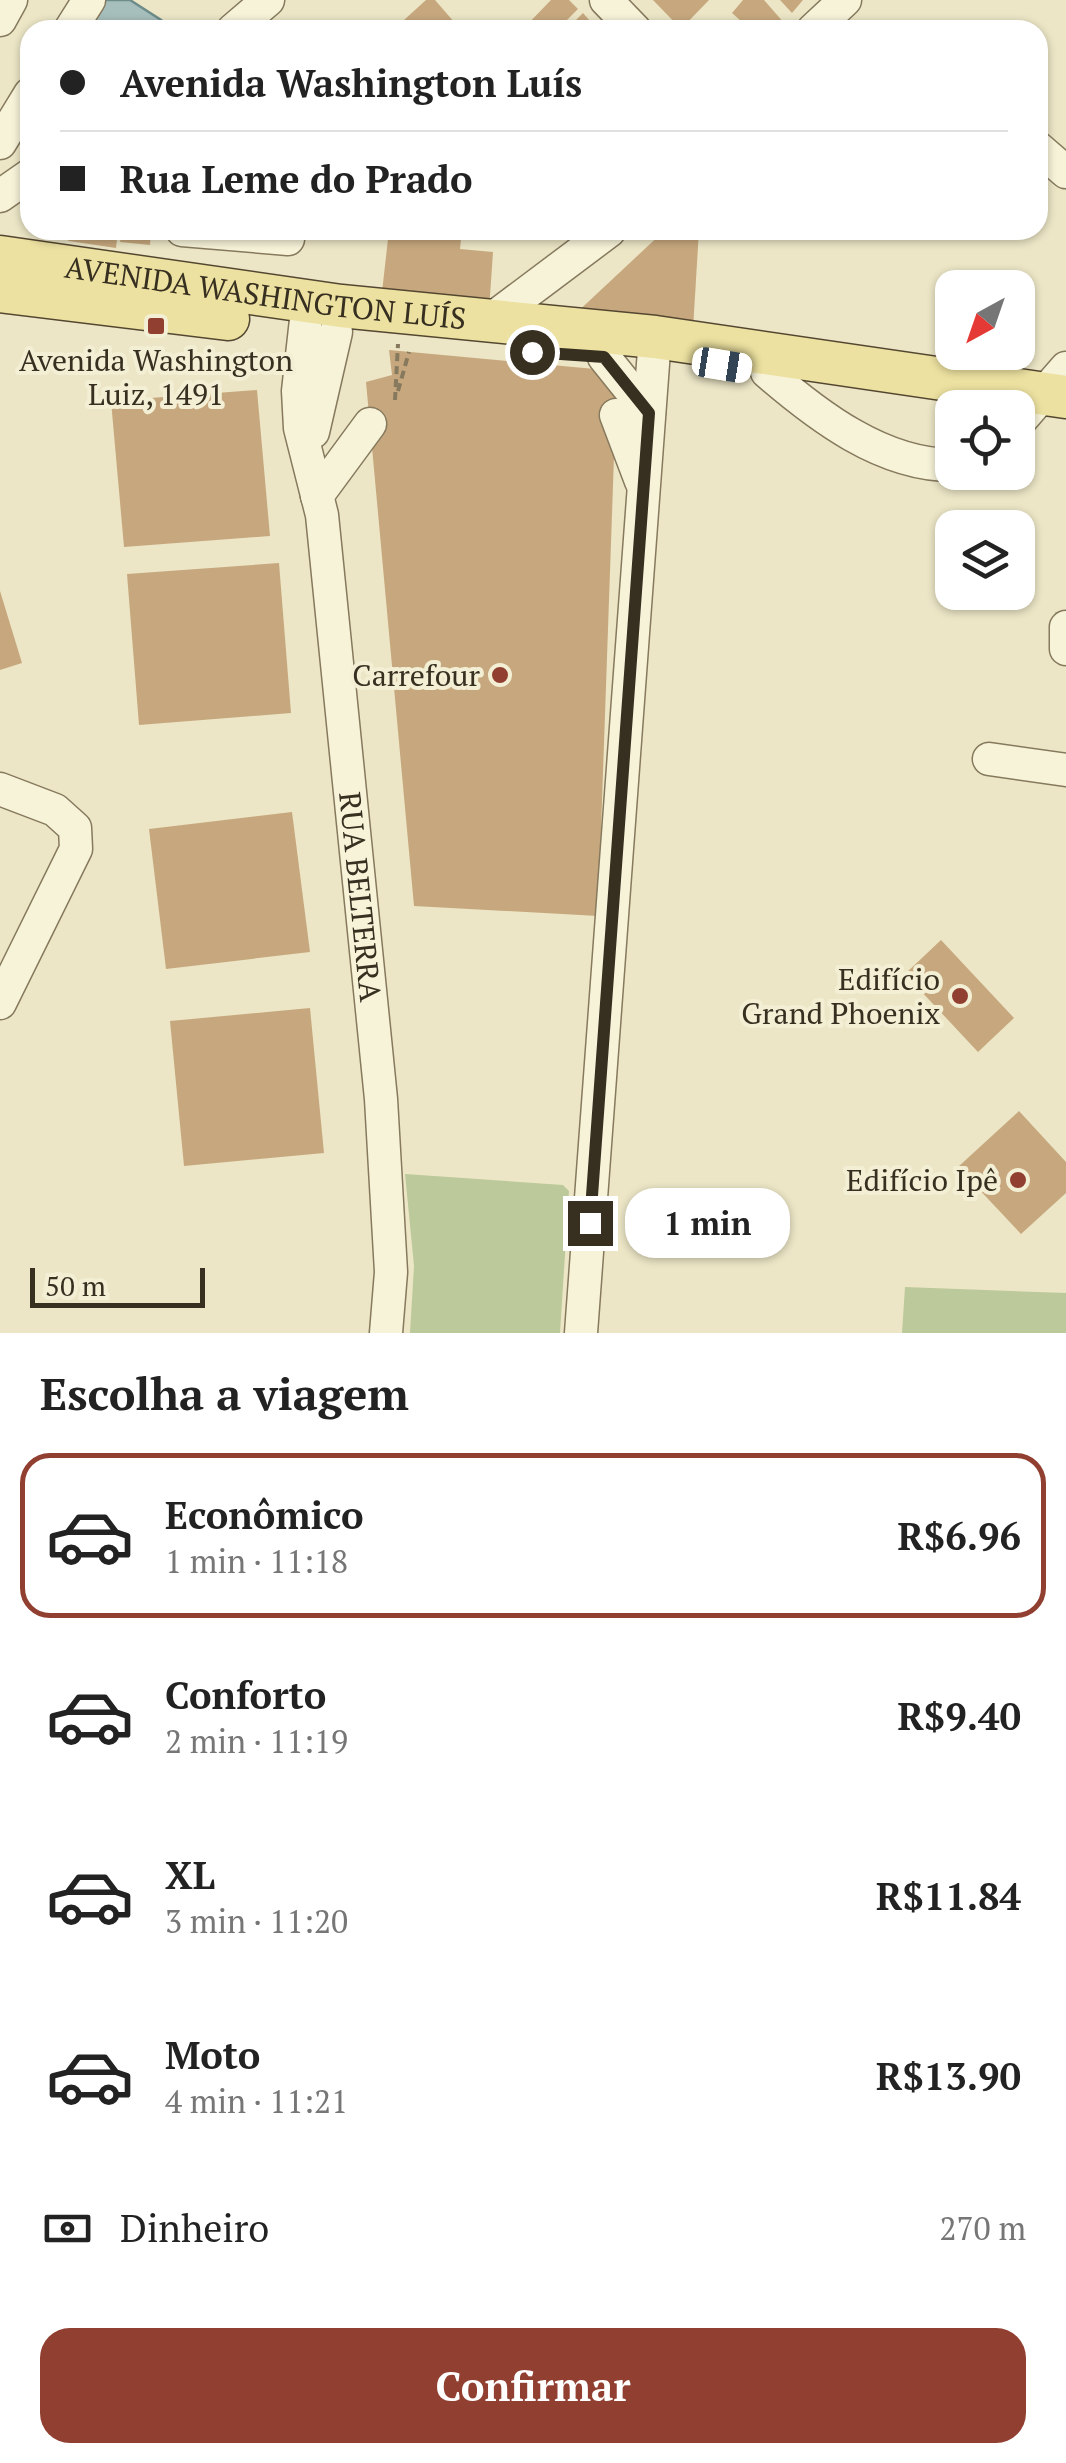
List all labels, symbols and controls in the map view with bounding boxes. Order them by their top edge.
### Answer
text: Avenida Washington Luís [120,58,582,108]
text: Rua Leme do Prado [120,154,472,204]
street label: AVENIDA WASHINGTON LUÍS [62,247,468,338]
north arrow [935,270,1035,370]
map controls [935,270,1035,610]
marker: Avenida Washington Luiz, 1491 [145,315,167,337]
route start [510,330,555,375]
place label: Avenida Washington Luiz, 1491 [19,340,293,414]
car [690,345,754,385]
button: locate [935,390,1035,490]
button: layers [935,510,1035,610]
place label: Carrefour [352,655,480,695]
marker: Carrefour [489,664,511,686]
street label: RUA BELTERRA [330,790,391,1004]
place label: Edifício Grand Phoenix [741,959,940,1033]
marker: Edifício Grand Phoenix [949,985,971,1007]
place label: Edifício Ipê [846,1160,998,1200]
marker: Edifício Ipê [1007,1169,1029,1191]
callout: 1 min [625,1188,790,1258]
route end [568,1201,613,1246]
text: 1 min [664,1202,751,1244]
scale bar [30,1263,205,1308]
text: 50 m [45,1267,106,1304]
text: Escolha a viagem [40,1363,409,1423]
text: Econômico [165,1490,364,1540]
icon: car [45,1491,135,1581]
text: R$6.96 [897,1511,1021,1561]
text: 1 min · 11:18 [165,1540,348,1582]
text: Conforto [165,1670,326,1720]
icon: car [45,1671,135,1761]
text: R$9.40 [897,1691,1021,1741]
text: 2 min · 11:19 [165,1720,348,1762]
text: XL [165,1850,215,1900]
icon: car [45,1851,135,1941]
text: R$11.84 [876,1871,1021,1921]
text: 3 min · 11:20 [165,1900,348,1942]
text: Moto [165,2030,260,2080]
icon: car [45,2031,135,2121]
text: R$13.90 [876,2051,1021,2101]
text: 4 min · 11:21 [165,2080,348,2122]
icon: cash [40,2201,95,2256]
text: Dinheiro [120,2203,269,2253]
text: 270 m [939,2207,1026,2249]
button: Confirmar [40,2328,1026,2443]

